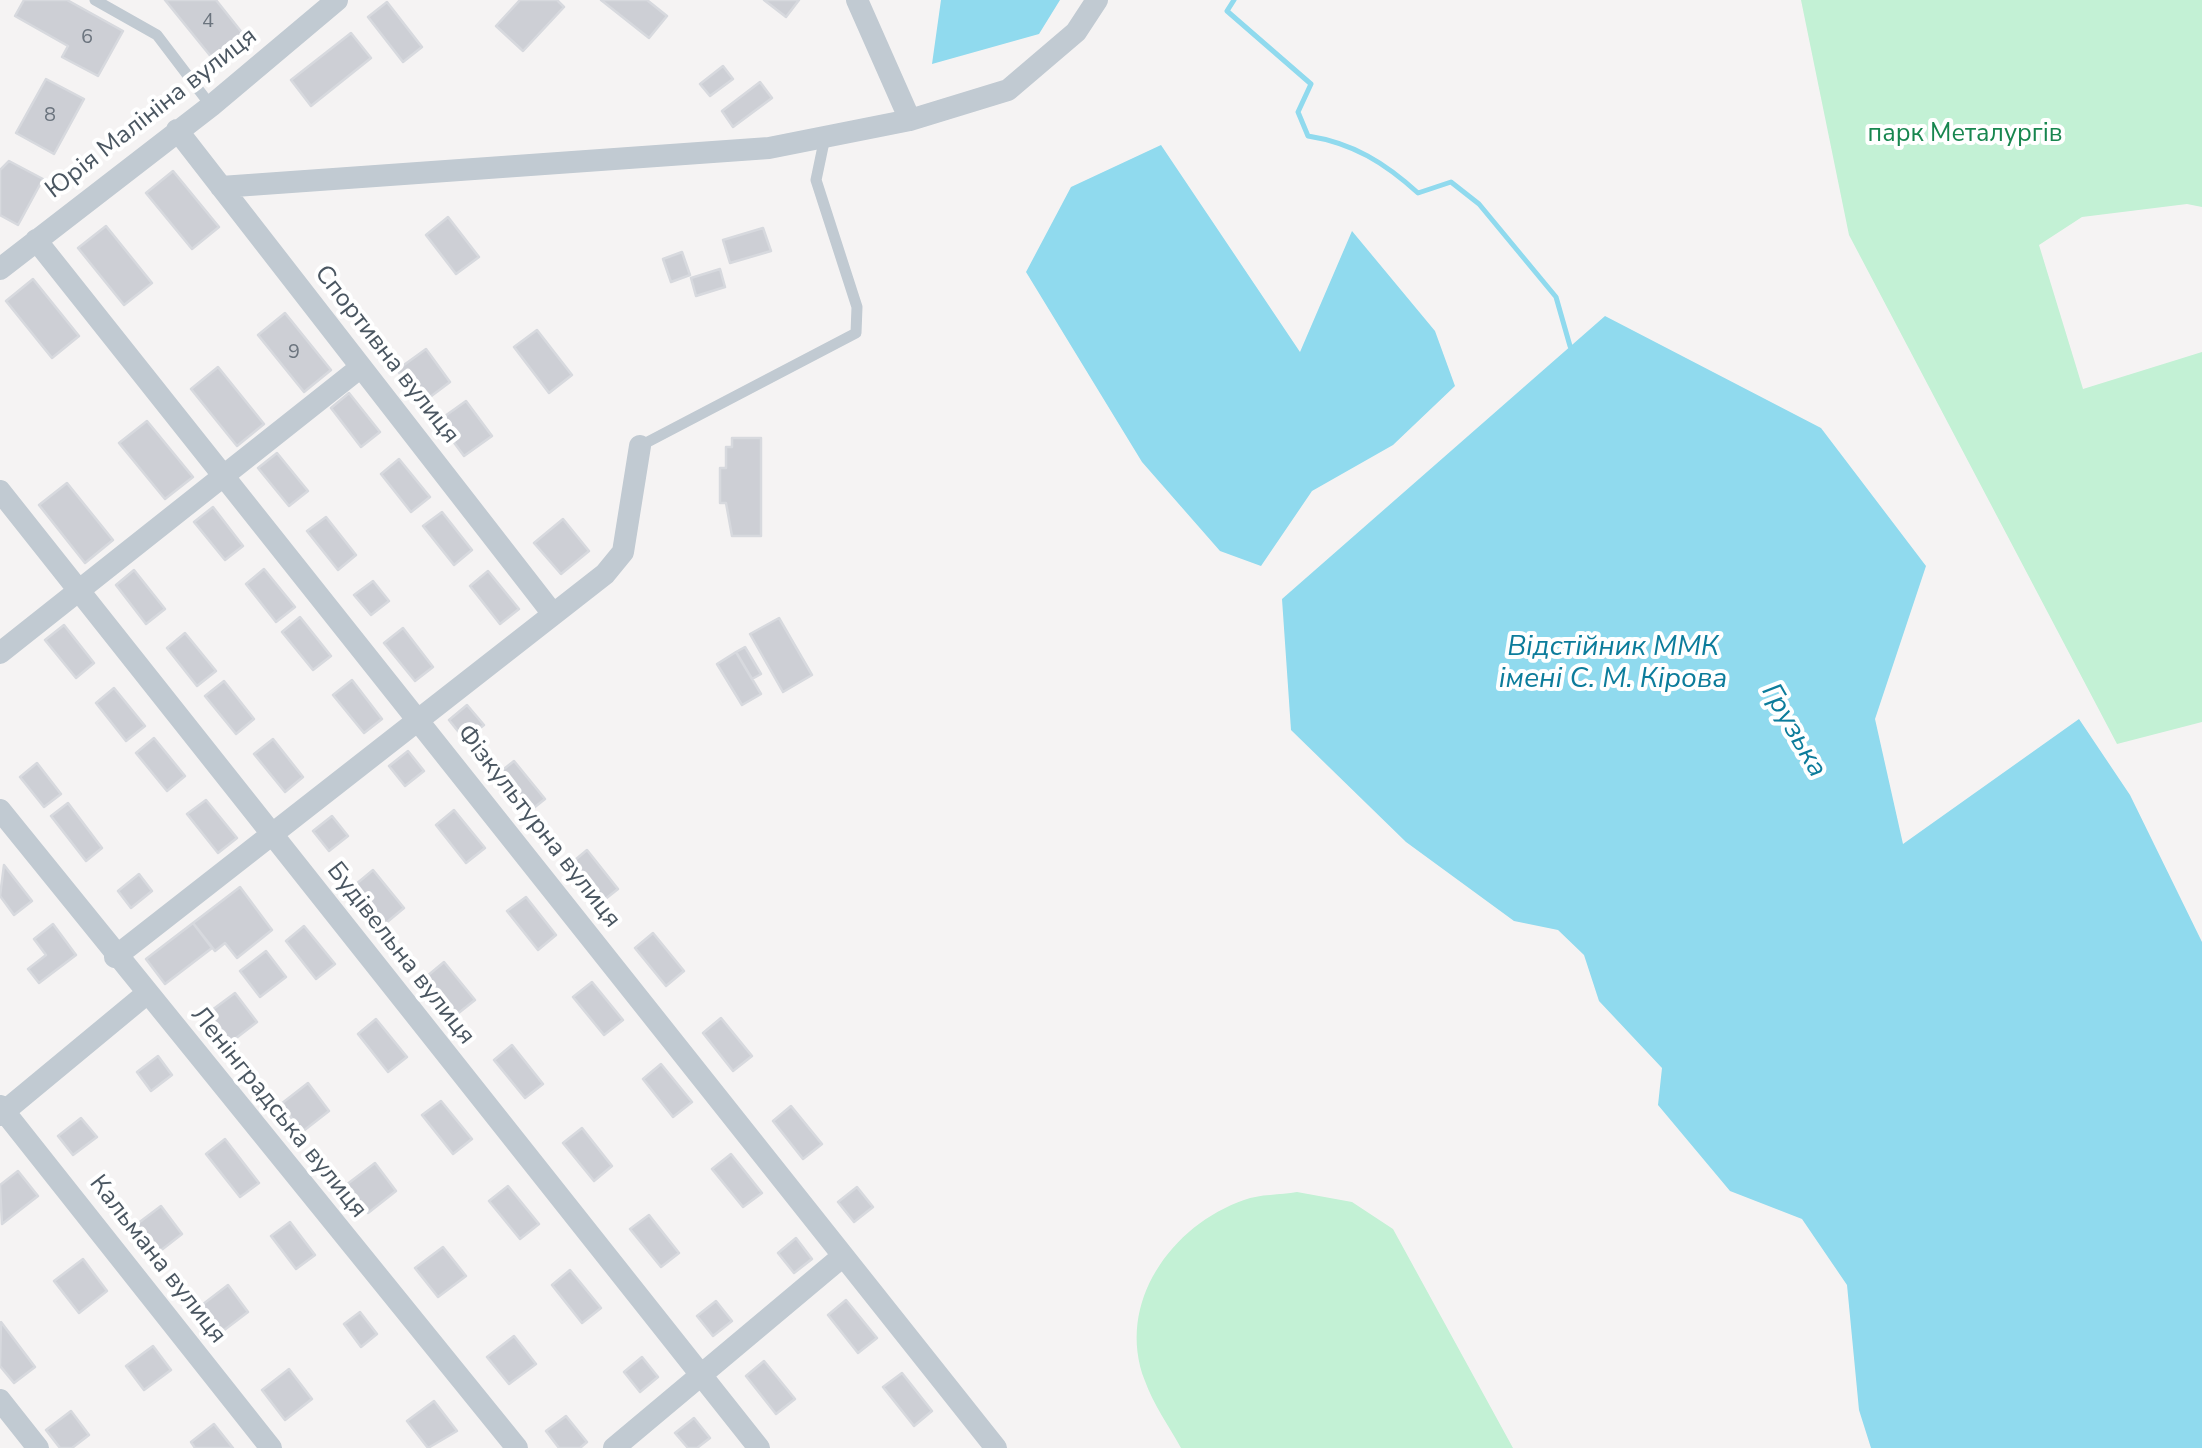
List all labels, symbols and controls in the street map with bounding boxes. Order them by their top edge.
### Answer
house number: 4 [202,10,214,34]
street label: Юрія Малініна вулиця [40,22,264,206]
house number: 6 [81,26,93,50]
house number: 8 [44,104,56,128]
park label: парк Металургів [1868,120,2062,150]
street label: Спортивна вулиця [307,260,465,450]
house number: 9 [288,341,300,365]
water label: Відстійник ММК імені С. М. Кірова [1499,631,1727,697]
water label: Грузька [1753,678,1833,784]
street label: Фiзкультурна вулиця [450,720,626,934]
street label: Будівельна вулиця [319,857,481,1051]
street label: Ленінградська вулиця [184,1001,372,1225]
street label: Кальмана вулиця [82,1170,232,1350]

